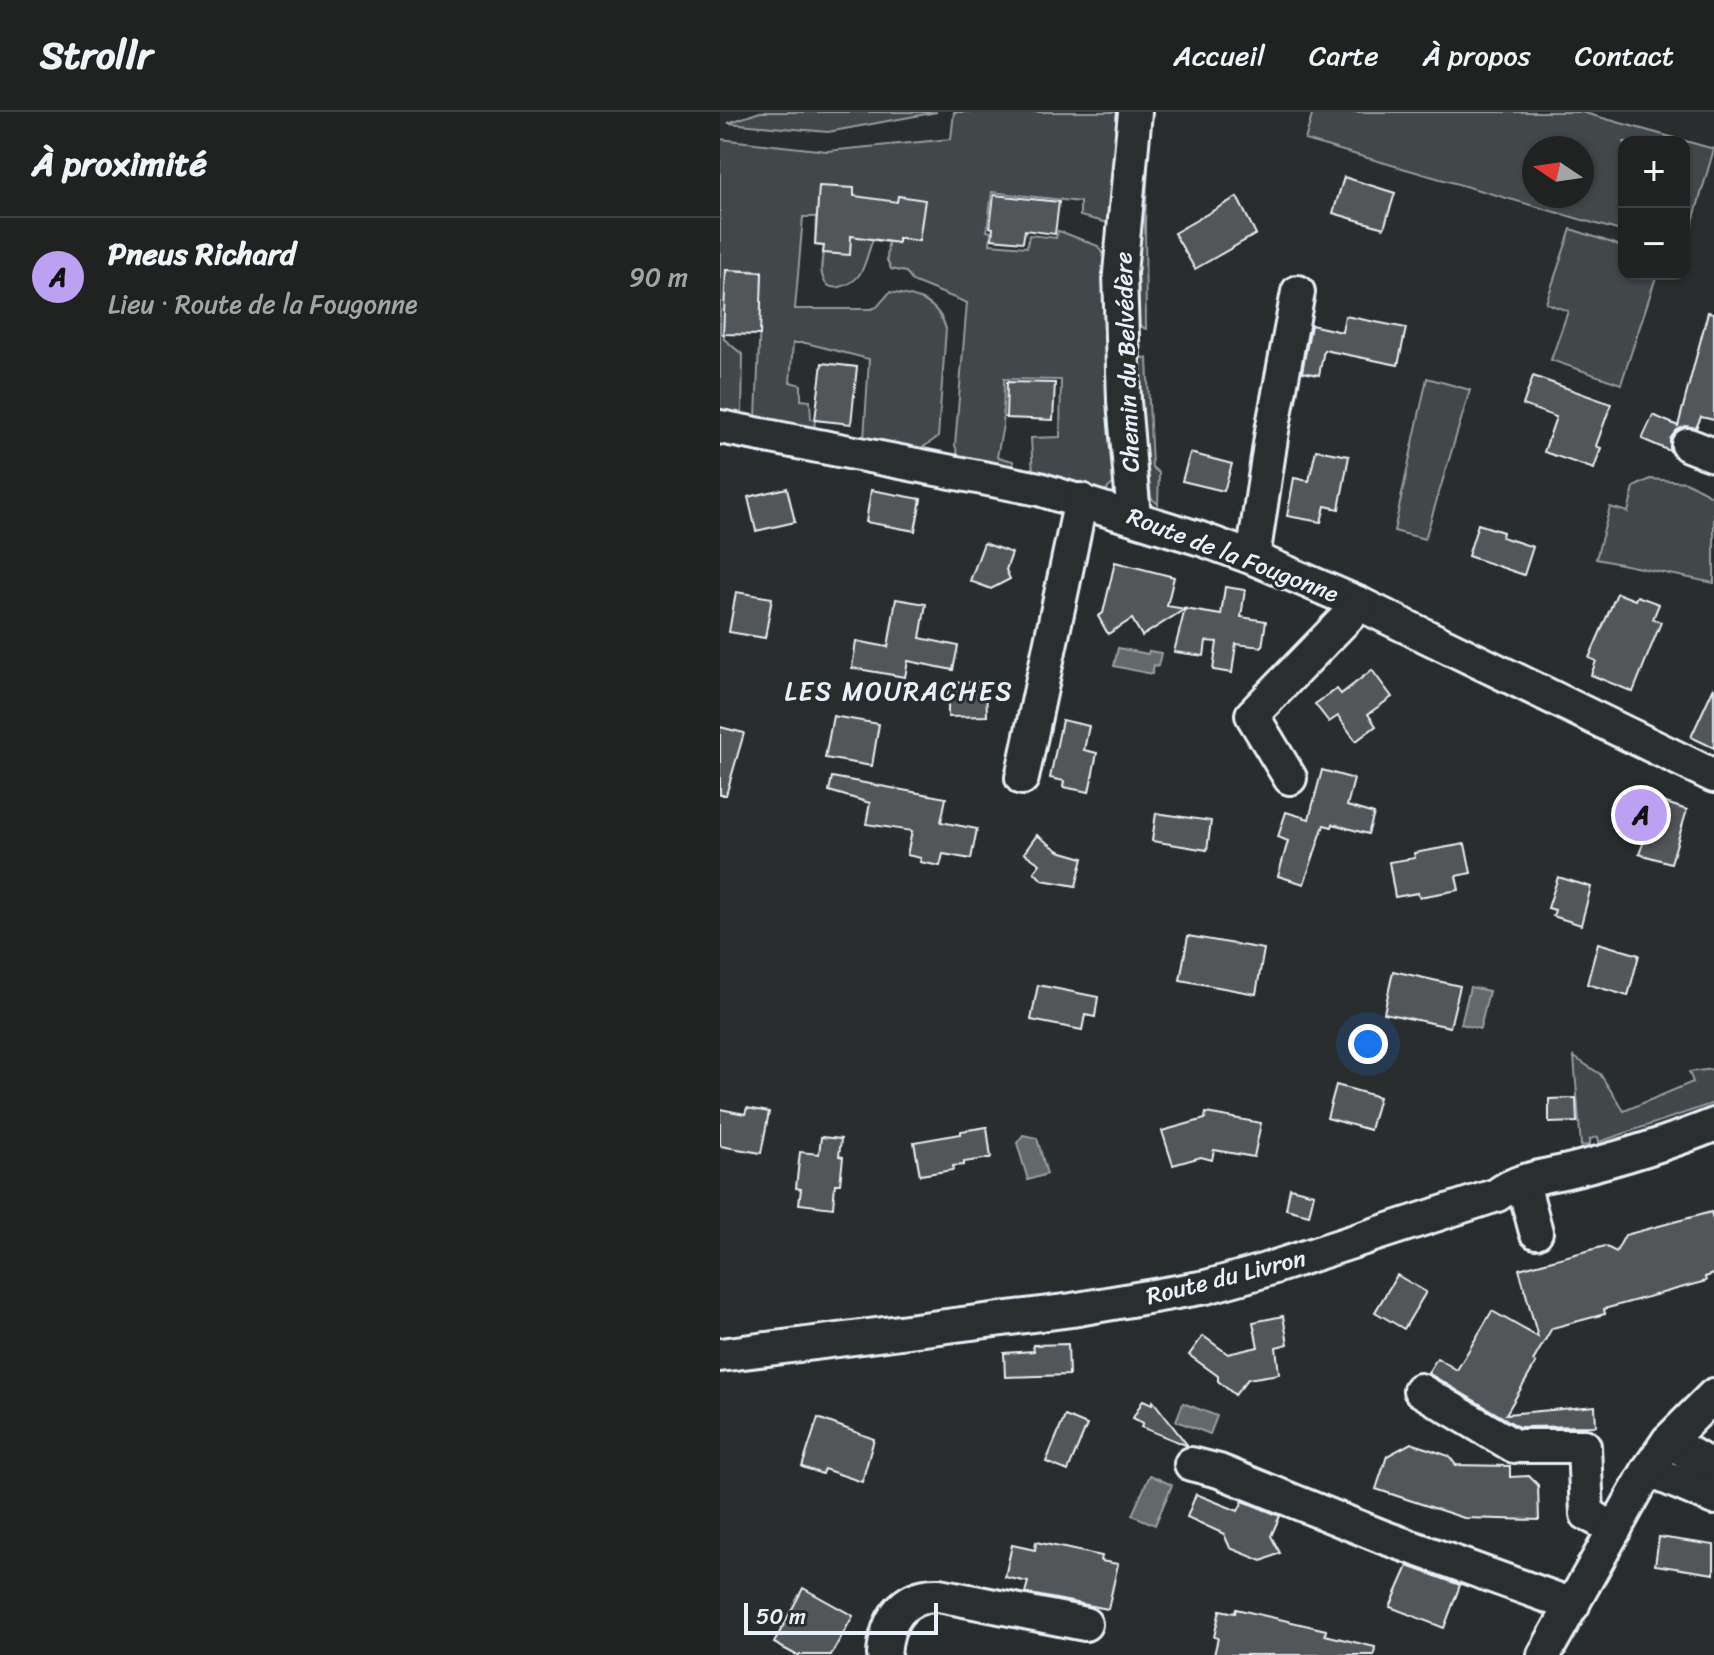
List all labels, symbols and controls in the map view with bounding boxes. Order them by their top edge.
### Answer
text: Strollr [40,22,153,89]
text: Accueil [1174,31,1265,80]
text: Carte [1309,31,1379,80]
text: À propos [1423,31,1531,80]
text: Contact [1575,31,1674,80]
text: À proximité [32,134,207,194]
north arrow [1522,136,1594,208]
map controls [1618,136,1690,280]
button: + [1618,136,1690,208]
button: − [1618,208,1690,280]
text: Pneus Richard [108,227,296,281]
street label: Chemin du Belvédère [1102,251,1152,473]
text: A [49,254,67,300]
text: 90 m [629,254,688,300]
text: Lieu · Route de la Fougonne [108,281,418,327]
street label: Route de la Fougonne [1121,495,1345,615]
district label: LES MOURACHES [784,668,1014,714]
pin: A [1615,785,1667,845]
your location [1348,1024,1388,1064]
street label: Route du Livron [1142,1237,1310,1317]
text: 50 m [756,1597,806,1636]
scale bar [744,1599,938,1635]

